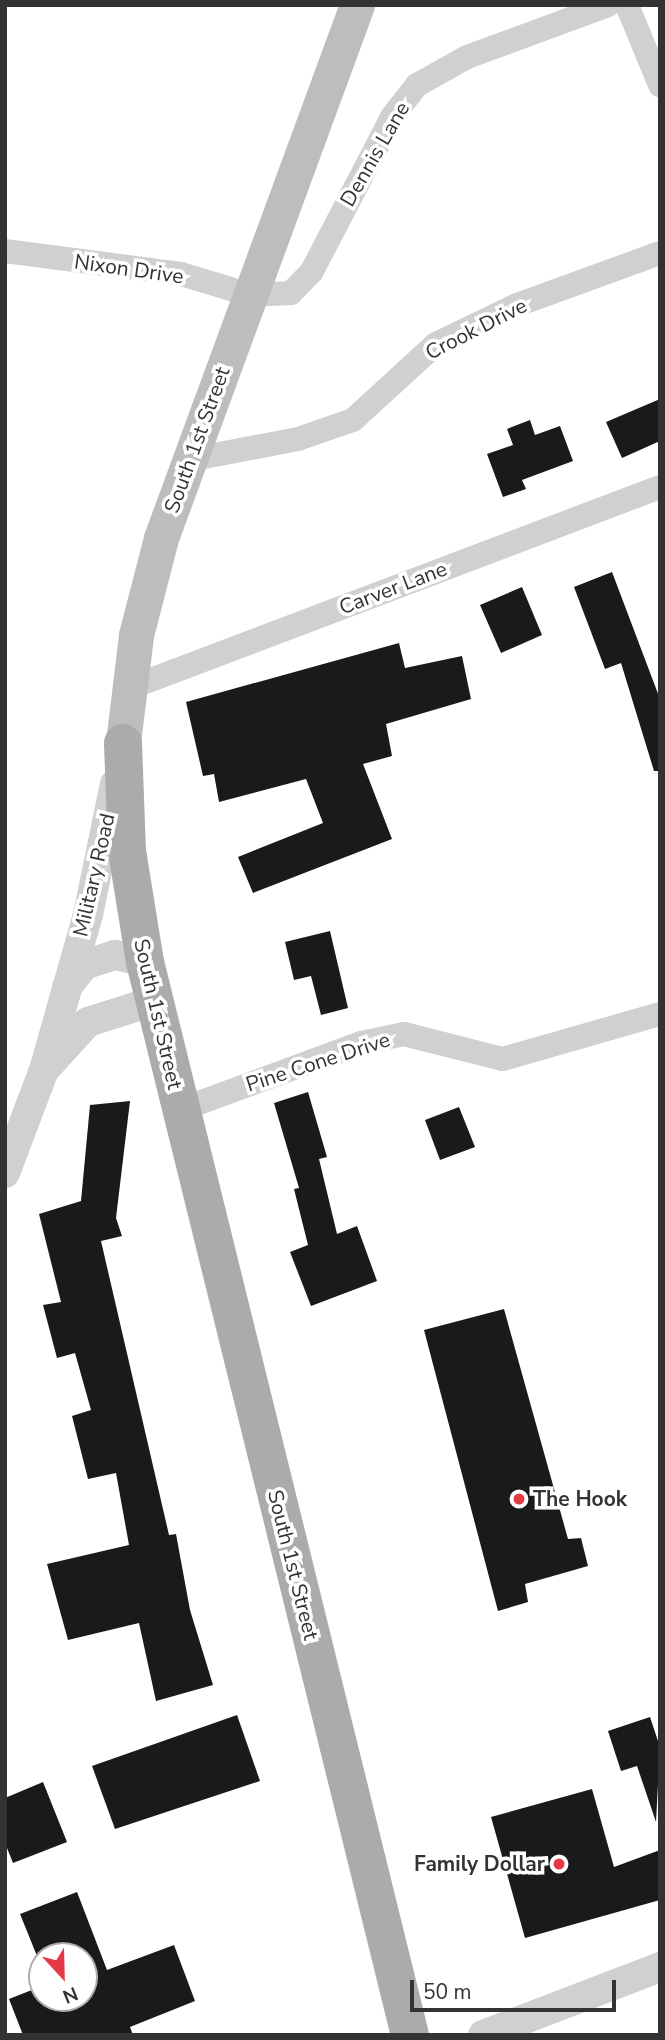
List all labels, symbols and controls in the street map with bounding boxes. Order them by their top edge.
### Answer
street label: Dennis Lane [335,97,415,211]
street label: Nixon Drive [73,249,185,289]
street label: Crook Drive [421,293,531,365]
street label: South 1st Street [159,363,235,517]
street label: Carver Lane [336,556,450,620]
street label: Military Road [68,811,120,939]
street label: South 1st Street [128,936,188,1092]
street label: Pine Cone Drive [243,1027,393,1097]
place label: The Hook [533,1486,627,1512]
street label: South 1st Street [262,1487,324,1643]
marker: The Hook [511,1491,527,1507]
place label: Family Dollar [414,1851,545,1877]
marker: Family Dollar [551,1856,567,1872]
north arrow [28,1942,98,2012]
scale bar [413,1966,620,2010]
text: 50 m [423,1978,472,2006]
text: N [59,1980,82,2009]

